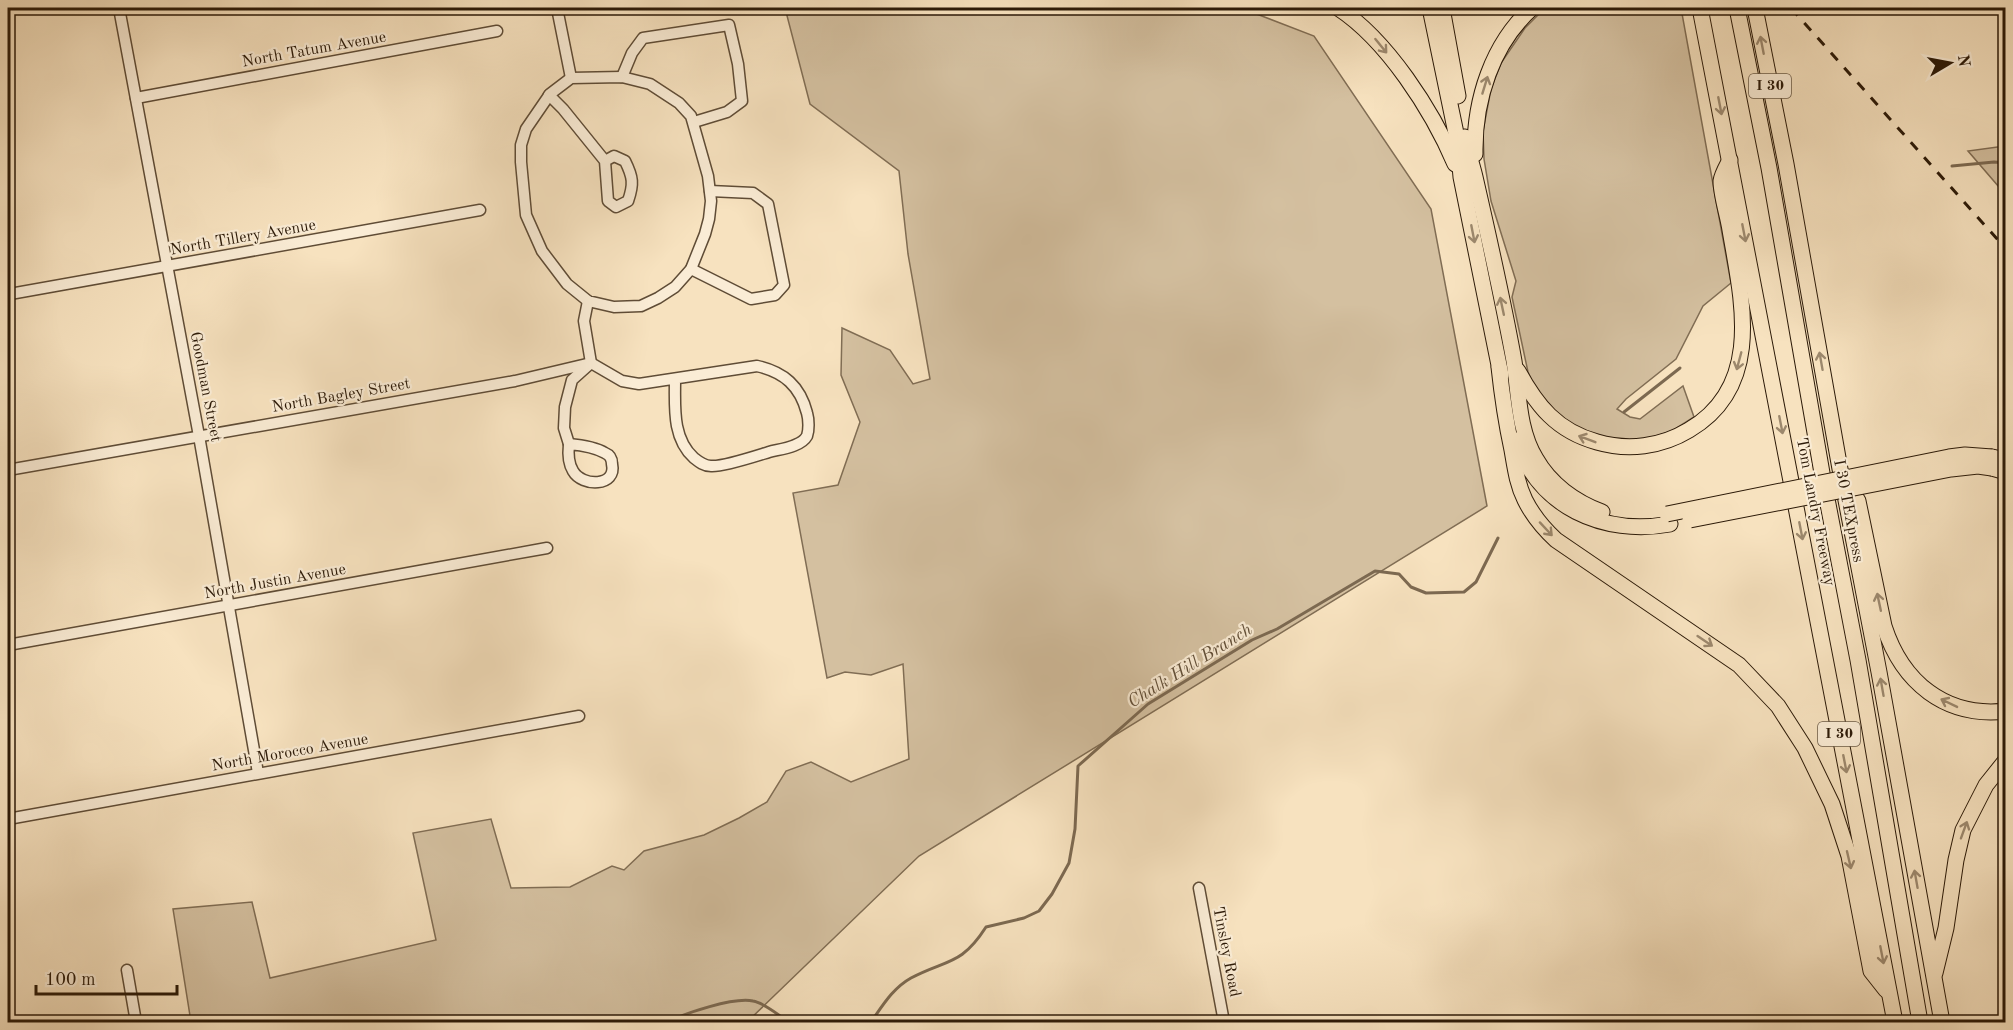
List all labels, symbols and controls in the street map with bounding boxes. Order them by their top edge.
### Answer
street label: North Tatum Avenue [241,29,387,71]
north arrow [1920,33,1980,93]
one-way arrow [1756,36,1767,56]
one-way arrow [1374,38,1388,53]
text: N [1954,53,1972,69]
road number: I 30 [1749,74,1791,98]
one-way arrow [1480,76,1491,95]
one-way arrow [1715,96,1726,115]
street label: North Tillery Avenue [169,217,317,259]
one-way arrow [1739,223,1750,242]
one-way arrow [1467,225,1479,244]
one-way arrow [1496,296,1507,316]
street label: Goodman Street [186,331,224,444]
one-way arrow [1733,351,1744,370]
one-way arrow [1815,352,1826,372]
street label: North Bagley Street [271,376,412,416]
one-way arrow [1776,414,1787,434]
one-way arrow [1578,432,1597,443]
street label: Tom Landry Freeway [1793,436,1837,588]
street label: I 30 TEXpress [1830,458,1866,564]
one-way arrow [1796,520,1807,540]
one-way arrow [1539,521,1553,536]
street label: North Justin Avenue [203,562,347,602]
one-way arrow [1872,592,1884,611]
water label: Chalk Hill Branch [1125,621,1255,711]
one-way arrow [1697,635,1713,647]
one-way arrow [1876,678,1887,698]
one-way arrow [1940,697,1958,709]
road number: I 30 [1818,722,1860,746]
street label: North Morocco Avenue [211,731,369,775]
one-way arrow [1840,753,1851,773]
one-way arrow [1960,821,1971,840]
one-way arrow [1844,849,1855,869]
one-way arrow [1910,870,1921,890]
street label: Tinsley Road [1209,906,1243,998]
one-way arrow [1877,945,1888,964]
scale bar [36,958,177,996]
text: 100 m [45,971,96,989]

